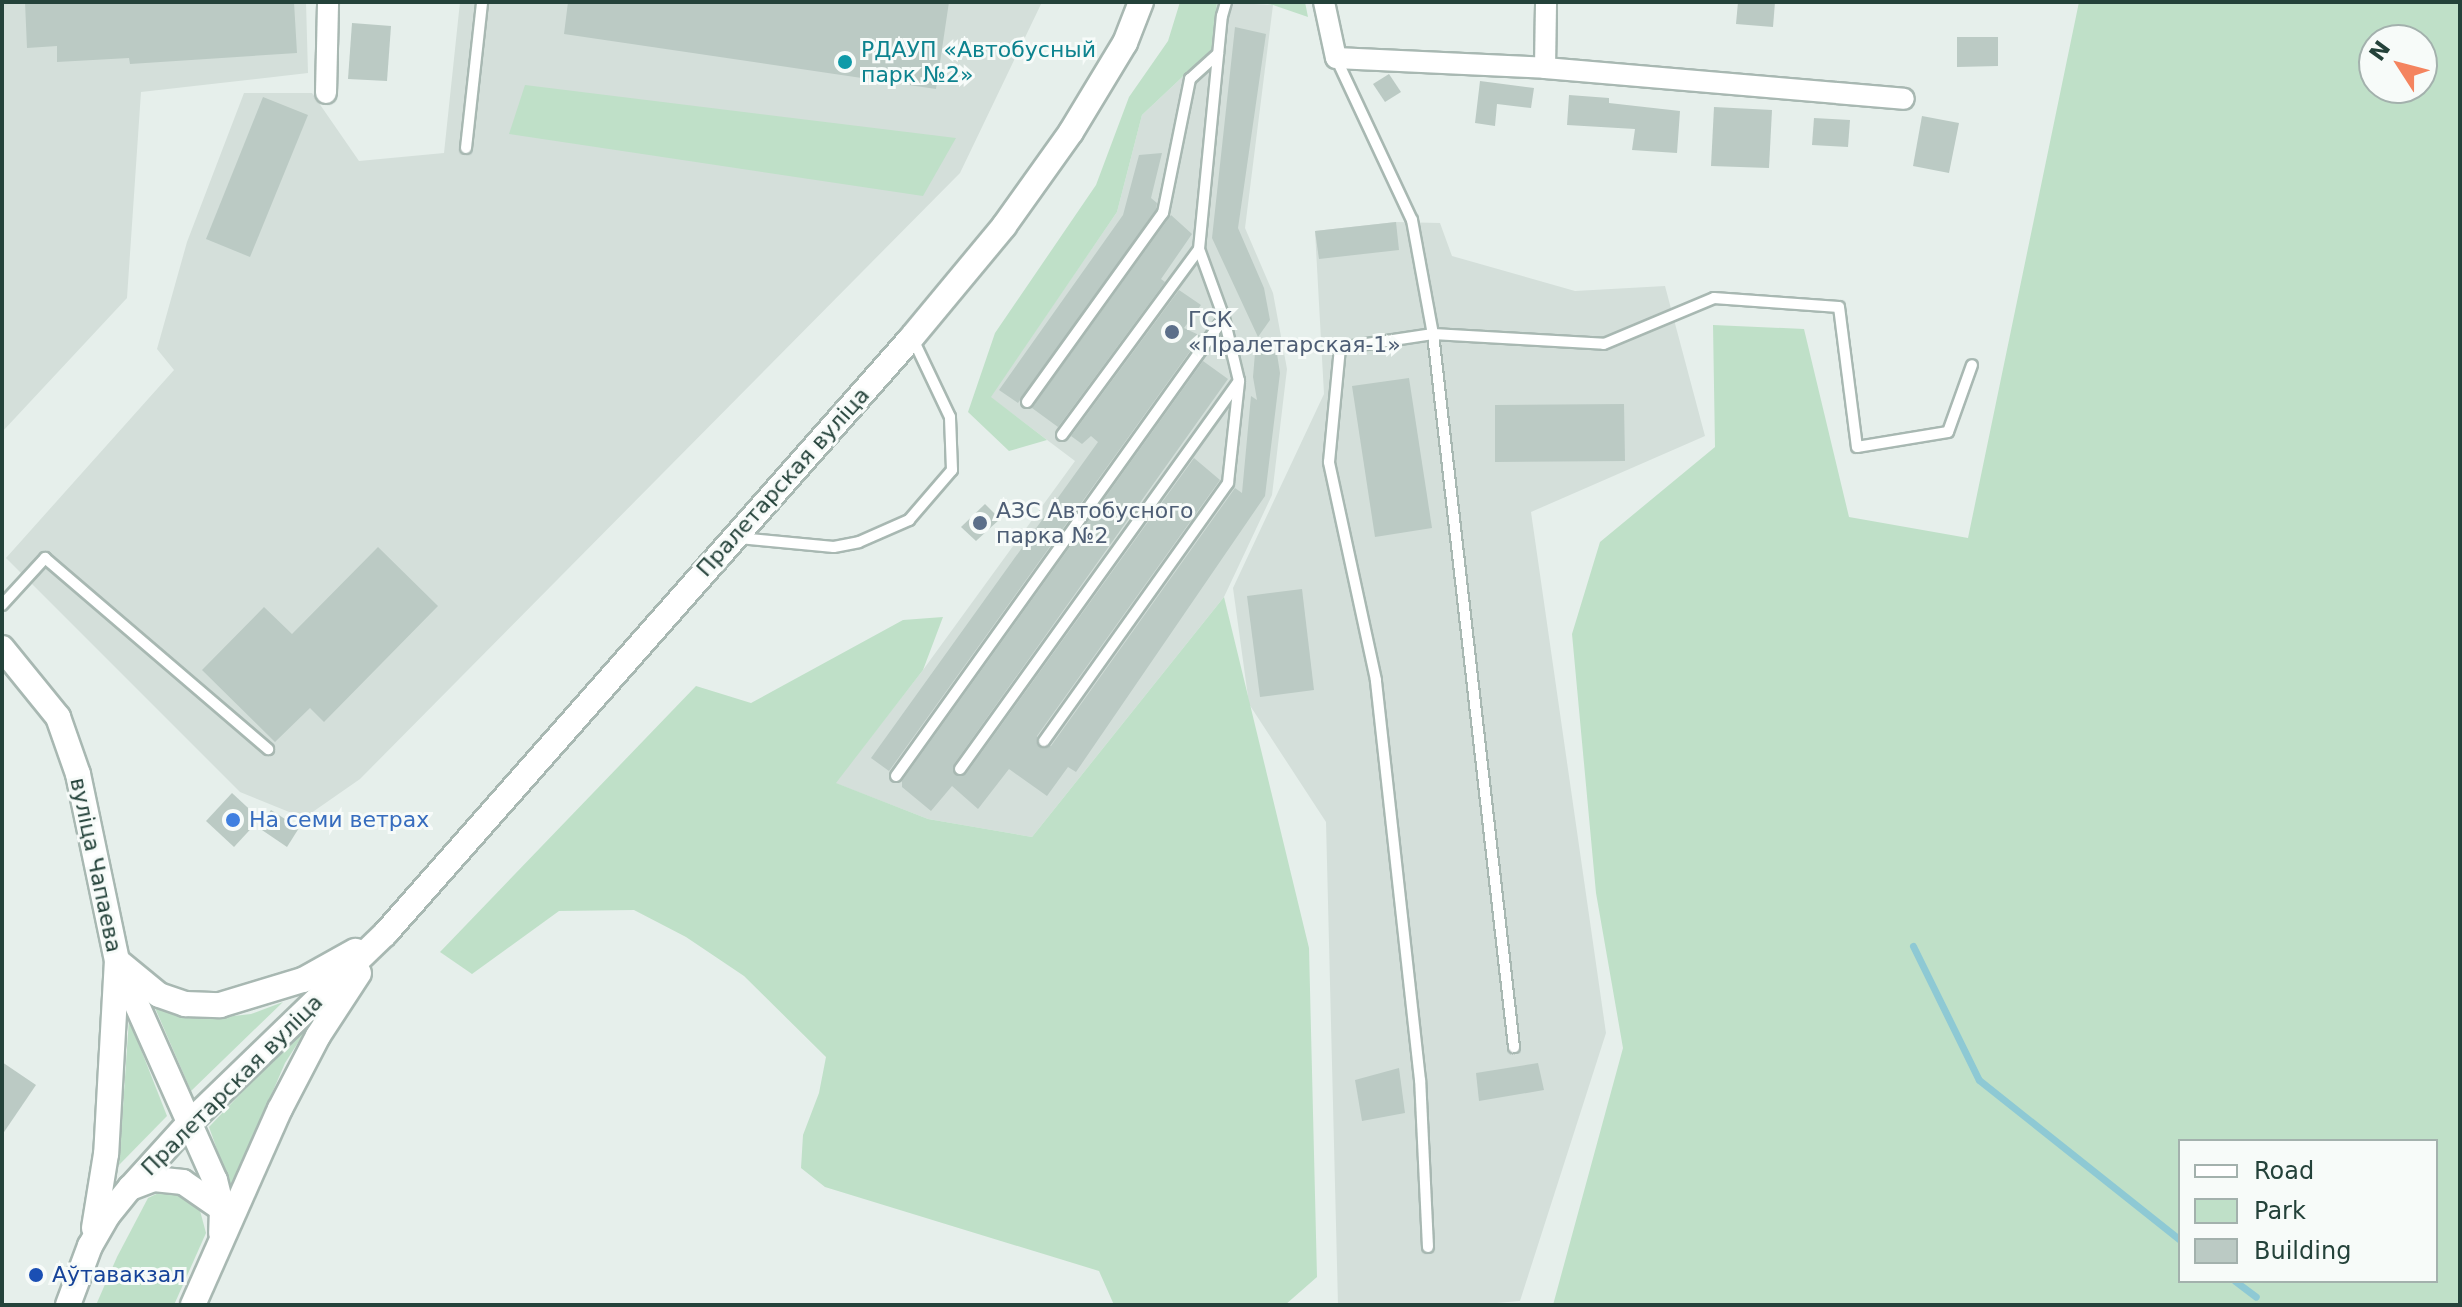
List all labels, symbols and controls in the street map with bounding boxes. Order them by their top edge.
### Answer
north arrow [2358,24,2438,104]
place label: РДАУП «Автобусный парк №2» [861,36,1096,88]
text: N [2364,36,2395,66]
marker: РДАУП «Автобусный парк №2» [836,53,854,71]
place label: ГСК «Пралетарская-1» [1188,306,1401,358]
marker: ГСК «Пралетарская-1» [1163,323,1181,341]
street label: Пралетарская вуліца [691,382,875,582]
place label: АЗС Автобусного парка №2 [996,497,1193,548]
marker: АЗС Автобусного парка №2 [971,514,989,532]
street label: вуліца Чапаева [65,775,127,955]
place label: На семи ветрах [249,807,429,833]
marker: На семи ветрах [224,811,242,829]
street label: Пралетарская вуліца [136,989,328,1181]
legend [2178,1139,2438,1283]
text: Road [2254,1157,2314,1185]
text: Park [2254,1197,2306,1225]
text: Building [2254,1237,2351,1265]
place label: Аўтавакзал [52,1262,185,1288]
marker: Аўтавакзал [27,1266,45,1284]

